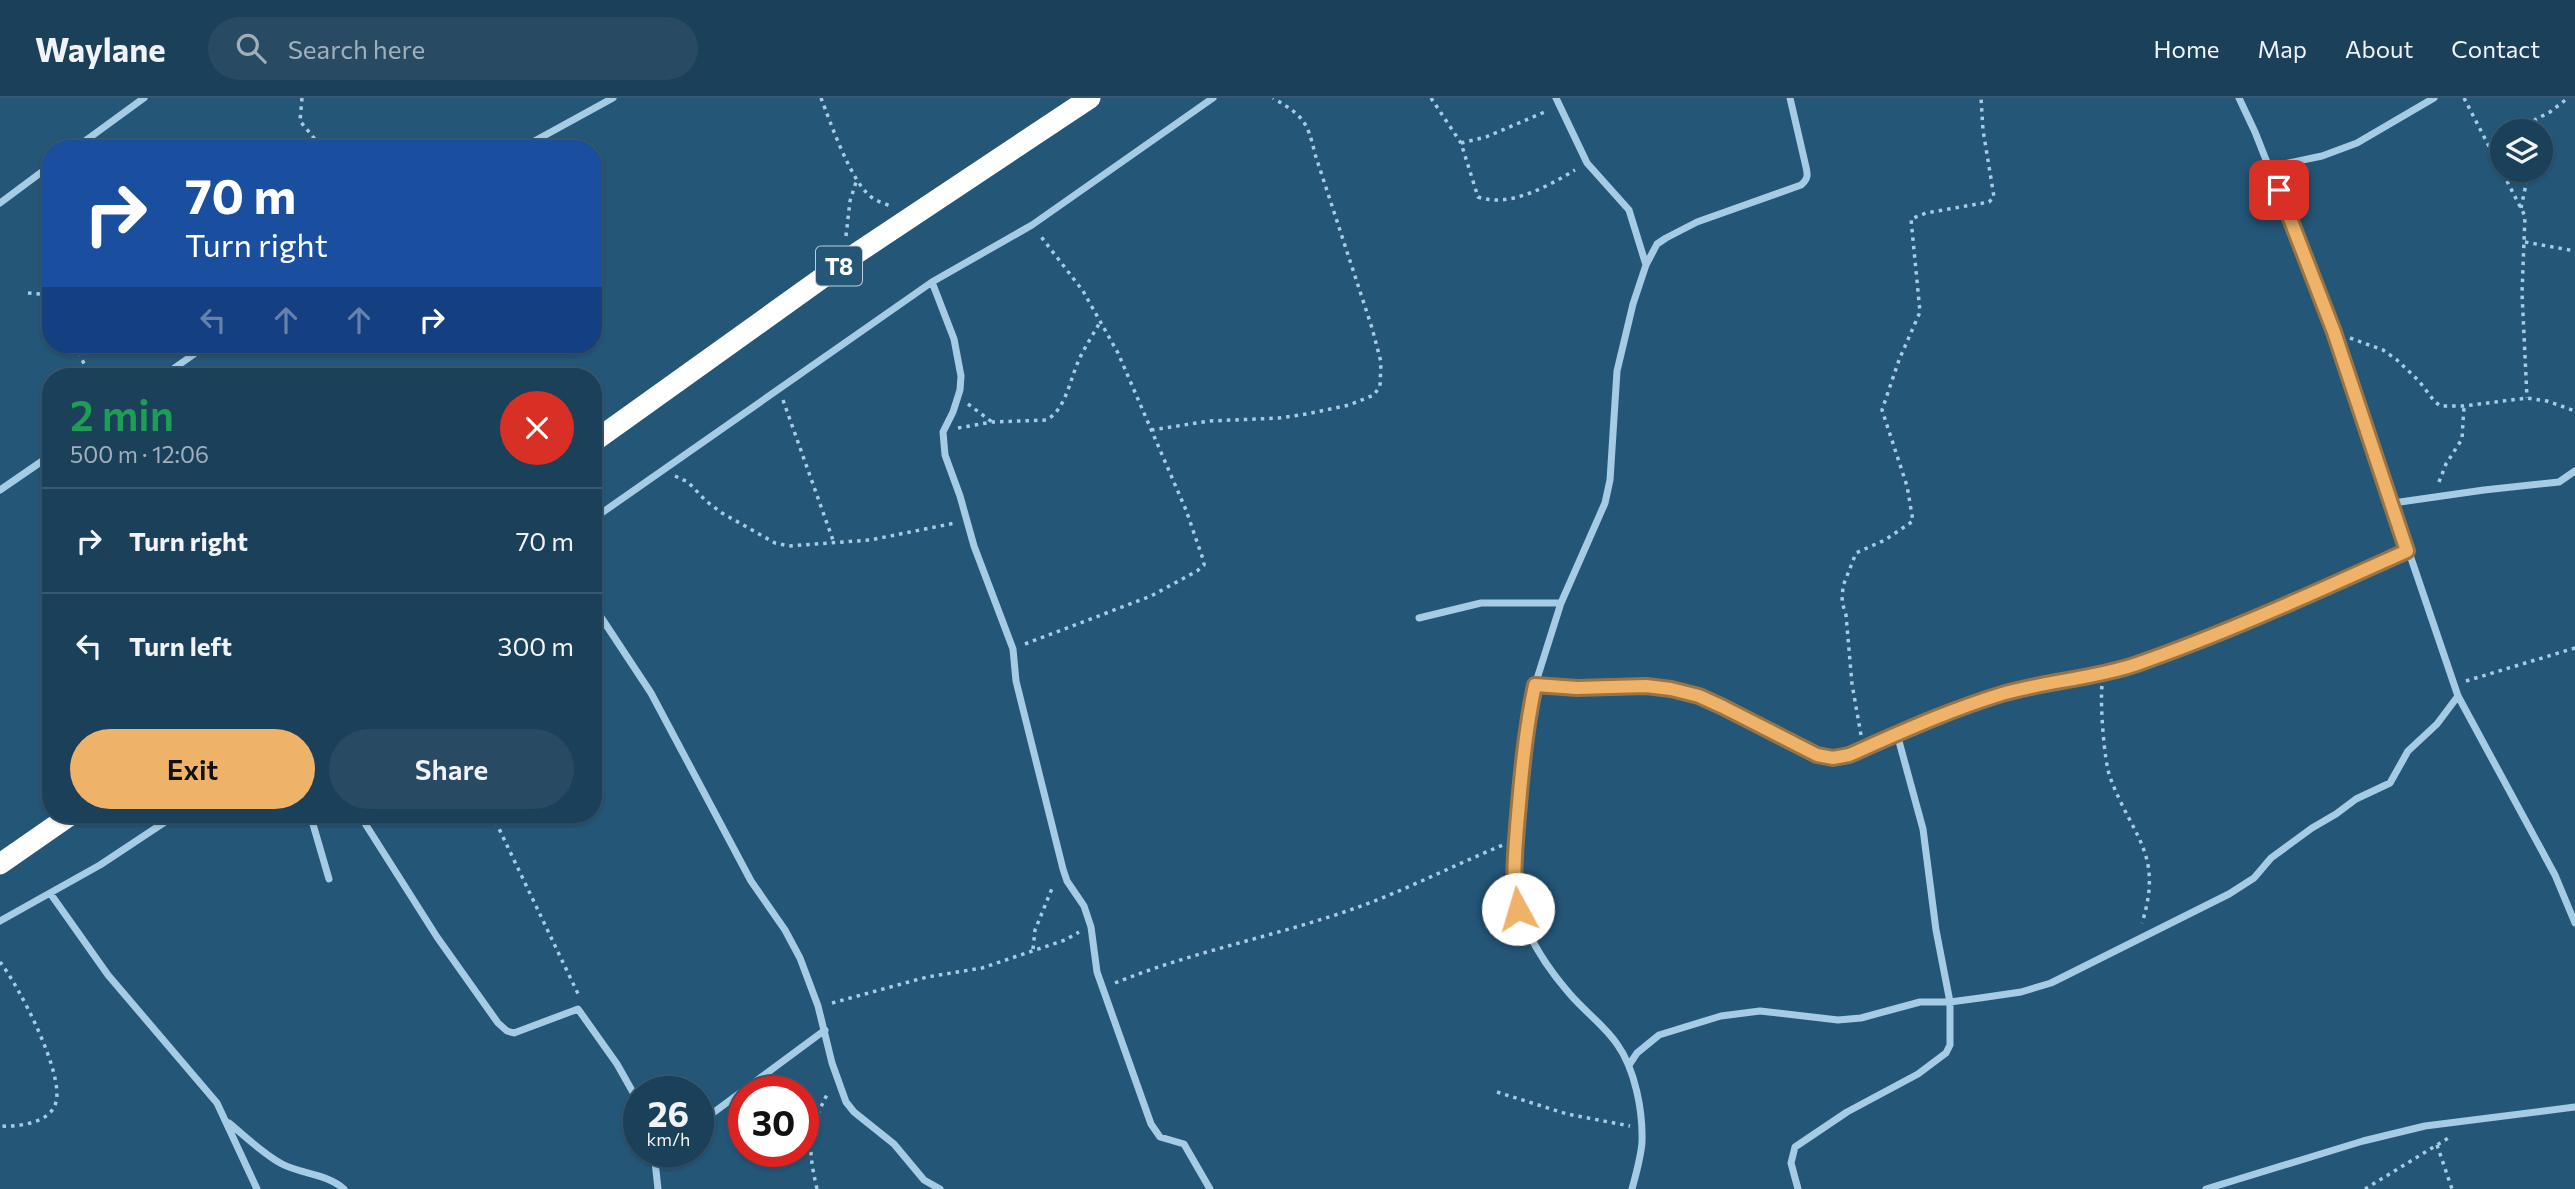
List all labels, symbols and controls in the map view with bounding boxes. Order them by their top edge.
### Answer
search box [208,17,698,80]
text: Waylane [35,28,166,69]
icon: search [232,29,270,67]
text: Search here [288,33,425,64]
text: Home [2154,34,2220,63]
text: Map [2258,34,2307,63]
text: About [2345,34,2413,63]
text: Contact [2451,34,2540,63]
map controls [2490,119,2553,182]
button: layers [2490,119,2553,182]
pin [2249,160,2309,220]
text: 70 m [185,164,296,224]
icon: right [70,168,161,259]
icon: arrive [2260,171,2298,209]
text: Turn right [185,224,328,264]
road number: T8 [816,246,862,286]
icon: left [194,301,232,339]
icon: ahead [267,301,305,339]
icon: ahead [340,301,378,339]
icon: right [413,301,451,339]
text: 2 min [70,388,174,440]
button: close [500,391,574,465]
text: 500 m · 12:06 [70,440,209,468]
icon: right [70,522,108,560]
text: Turn right [129,525,248,556]
text: 70 m [516,525,574,556]
icon: left [70,627,108,665]
text: Turn left [129,630,232,661]
text: 300 m [498,630,574,661]
button: Exit [70,729,315,809]
button: Share [329,729,574,809]
position arrow [1481,872,1555,946]
speed limit sign: 30 [728,1076,819,1167]
text: 26 [648,1091,689,1134]
text: km/h [647,1128,690,1150]

